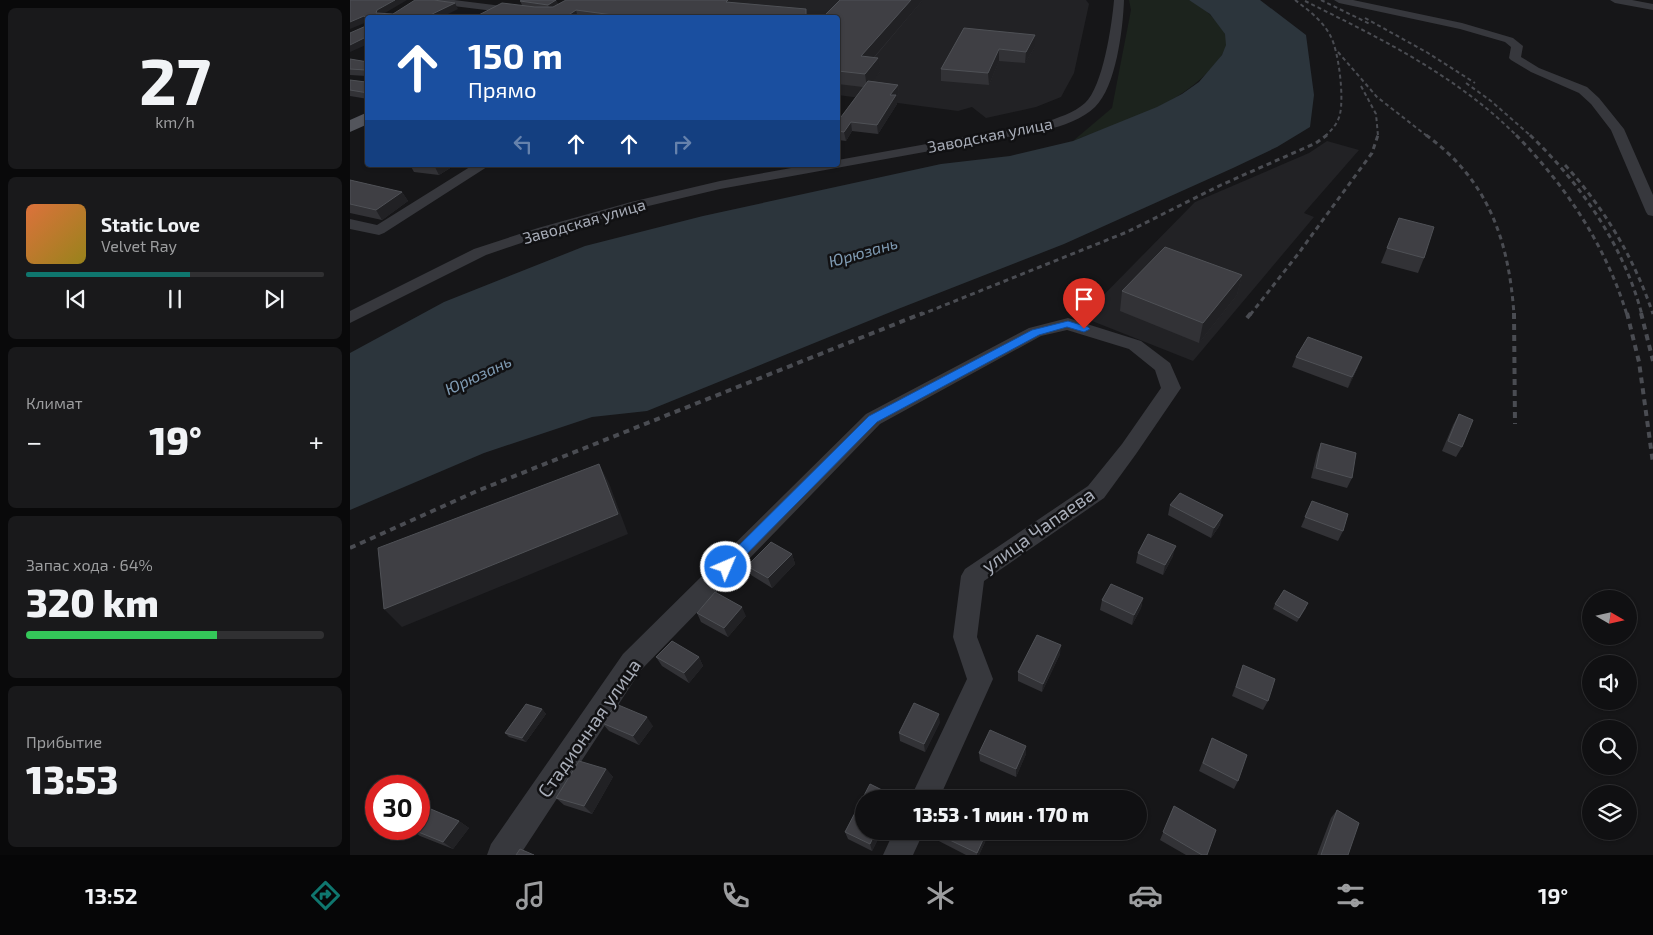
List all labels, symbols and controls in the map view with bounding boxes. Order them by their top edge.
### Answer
text: 150 m [468,34,563,76]
icon: ahead [385,35,450,100]
text: 27 [139,40,211,118]
text: Прямо [468,76,536,102]
text: km/h [155,112,195,131]
street label: Заводская улица [926,113,1054,157]
icon: left [509,130,537,158]
icon: ahead [562,130,590,158]
icon: ahead [615,130,643,158]
icon: right [668,130,696,158]
street label: Заводская улица [520,194,648,248]
text: Static Love [101,213,200,236]
water label: Юрюзань [826,233,900,270]
text: Velvet Ray [101,236,177,255]
pin [1063,278,1105,329]
icon: previous [62,285,90,313]
icon: pause [161,285,189,313]
icon: next [260,285,288,313]
icon: arrive [1070,285,1098,313]
water label: Юрюзань [441,351,514,398]
text: Климат [26,393,83,412]
text: 19° [149,417,202,463]
text: − [26,424,42,458]
text: + [309,424,324,458]
street label: улица Чапаева [977,482,1099,578]
position arrow [699,540,751,592]
text: Запас хода · 64% [26,555,153,574]
text: 320 km [26,579,159,625]
north arrow [1582,590,1638,645]
map controls [1582,590,1637,840]
street label: Стадионная улица [532,654,646,802]
button: sound [1582,655,1637,710]
button: search [1582,720,1637,775]
text: Прибытие [26,732,102,751]
text: 13:53 [26,756,118,802]
speed limit sign: 30 [365,775,430,840]
button: layers [1582,785,1637,840]
text: 13:53 · 1 мин · 170 m [913,803,1089,826]
icon: directions [308,878,343,913]
icon: music [513,878,548,913]
icon: phone [718,878,753,913]
icon: climate [923,878,958,913]
icon: car [1128,878,1163,913]
icon: filters [1333,878,1368,913]
text: 13:52 [85,882,138,908]
text: 19° [1538,882,1568,908]

